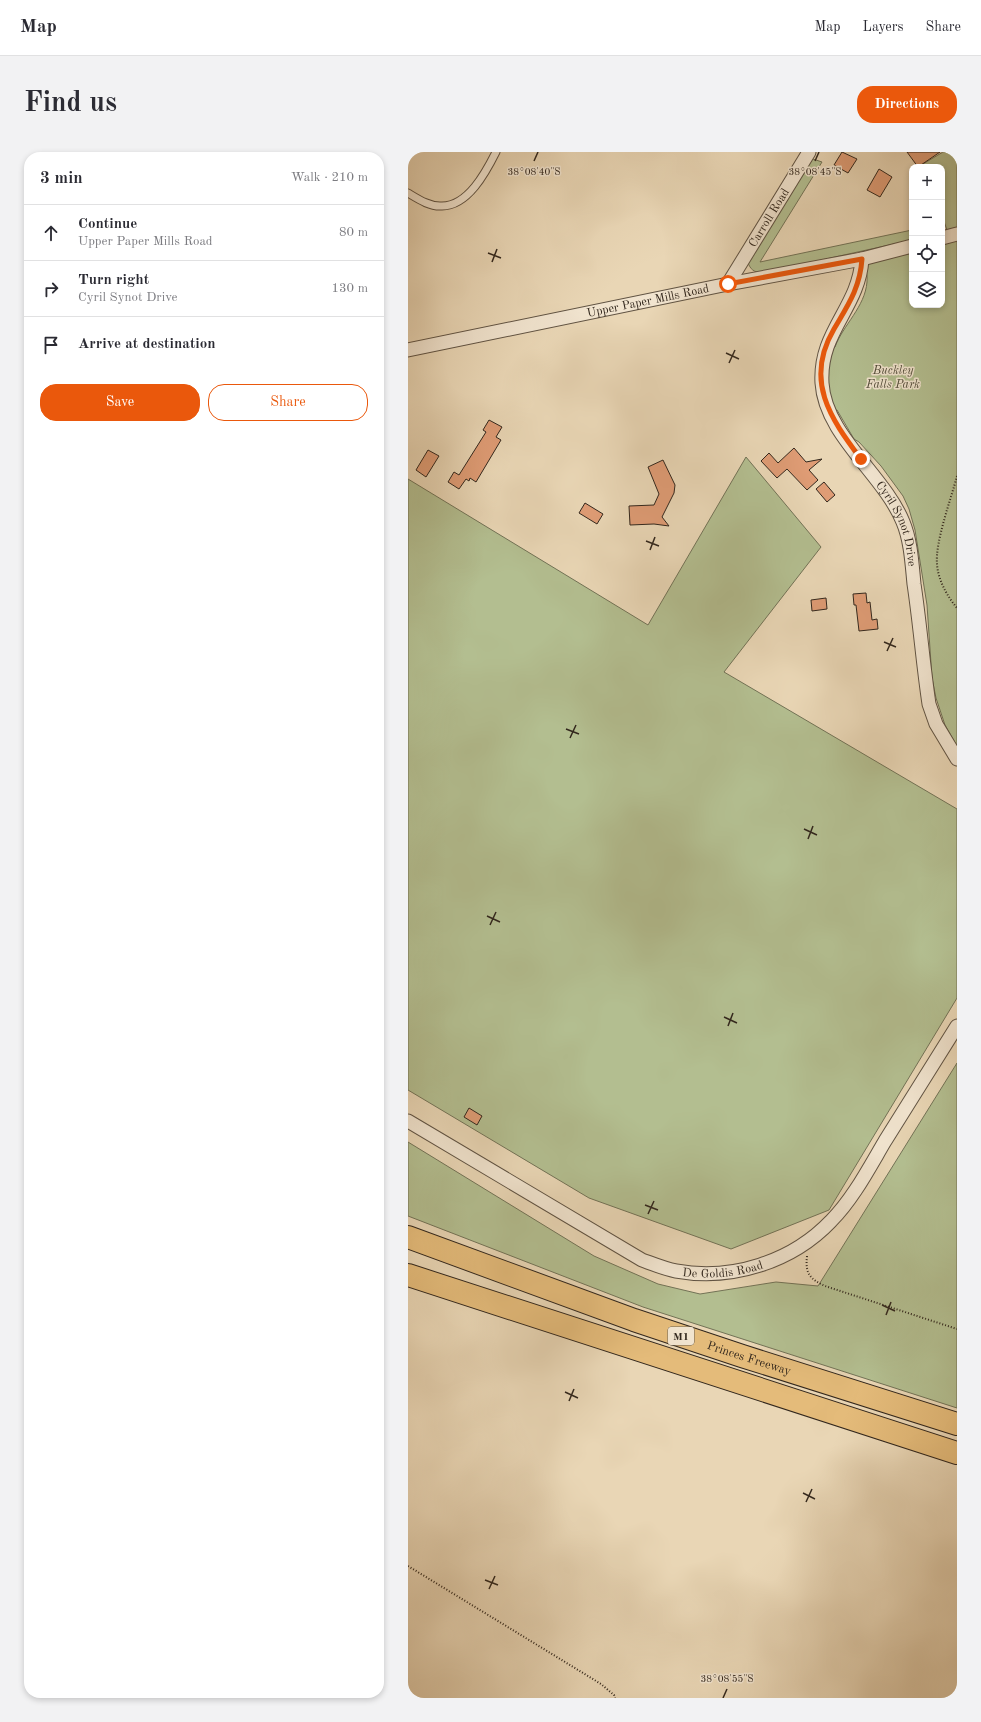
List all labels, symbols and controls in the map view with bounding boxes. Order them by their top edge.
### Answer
text: Map [20,18,57,37]
text: Map [815,20,841,34]
text: Layers [863,20,904,34]
text: Share [926,20,961,34]
button: Directions [857,86,957,123]
text: Find us [24,90,117,118]
map controls [909,164,945,308]
button: + [909,164,945,200]
text: 38°08'40"S [507,167,561,177]
text: 38°08'45"S [788,167,842,177]
text: 3 min [40,170,83,187]
text: Walk · 210 m [291,171,368,184]
street label: Carroll Road [747,187,792,249]
button: − [909,200,945,236]
text: Continue [78,217,137,232]
icon: ahead [40,222,62,244]
text: 80 m [339,226,368,239]
text: Upper Paper Mills Road [78,235,213,248]
button: locate [909,236,945,272]
button: layers [909,272,945,308]
text: Turn right [78,273,149,288]
route start [719,275,737,293]
icon: right [40,278,62,300]
text: 130 m [331,282,368,295]
street label: Upper Paper Mills Road [586,283,710,320]
text: Cyril Synot Drive [78,291,177,304]
icon: arrive [40,334,62,356]
text: Arrive at destination [78,337,216,352]
park label: Buckley Falls Park [865,365,920,391]
button: Save [40,384,200,421]
button: Share [208,384,368,421]
route end [852,450,870,468]
street label: Cyril Synot Drive [873,479,917,567]
street label: De Goldis Road [682,1260,765,1281]
road number: M1 [668,1327,694,1345]
street label: Princes Freeway [705,1340,793,1378]
text: 38°08'55"S [700,1674,754,1684]

